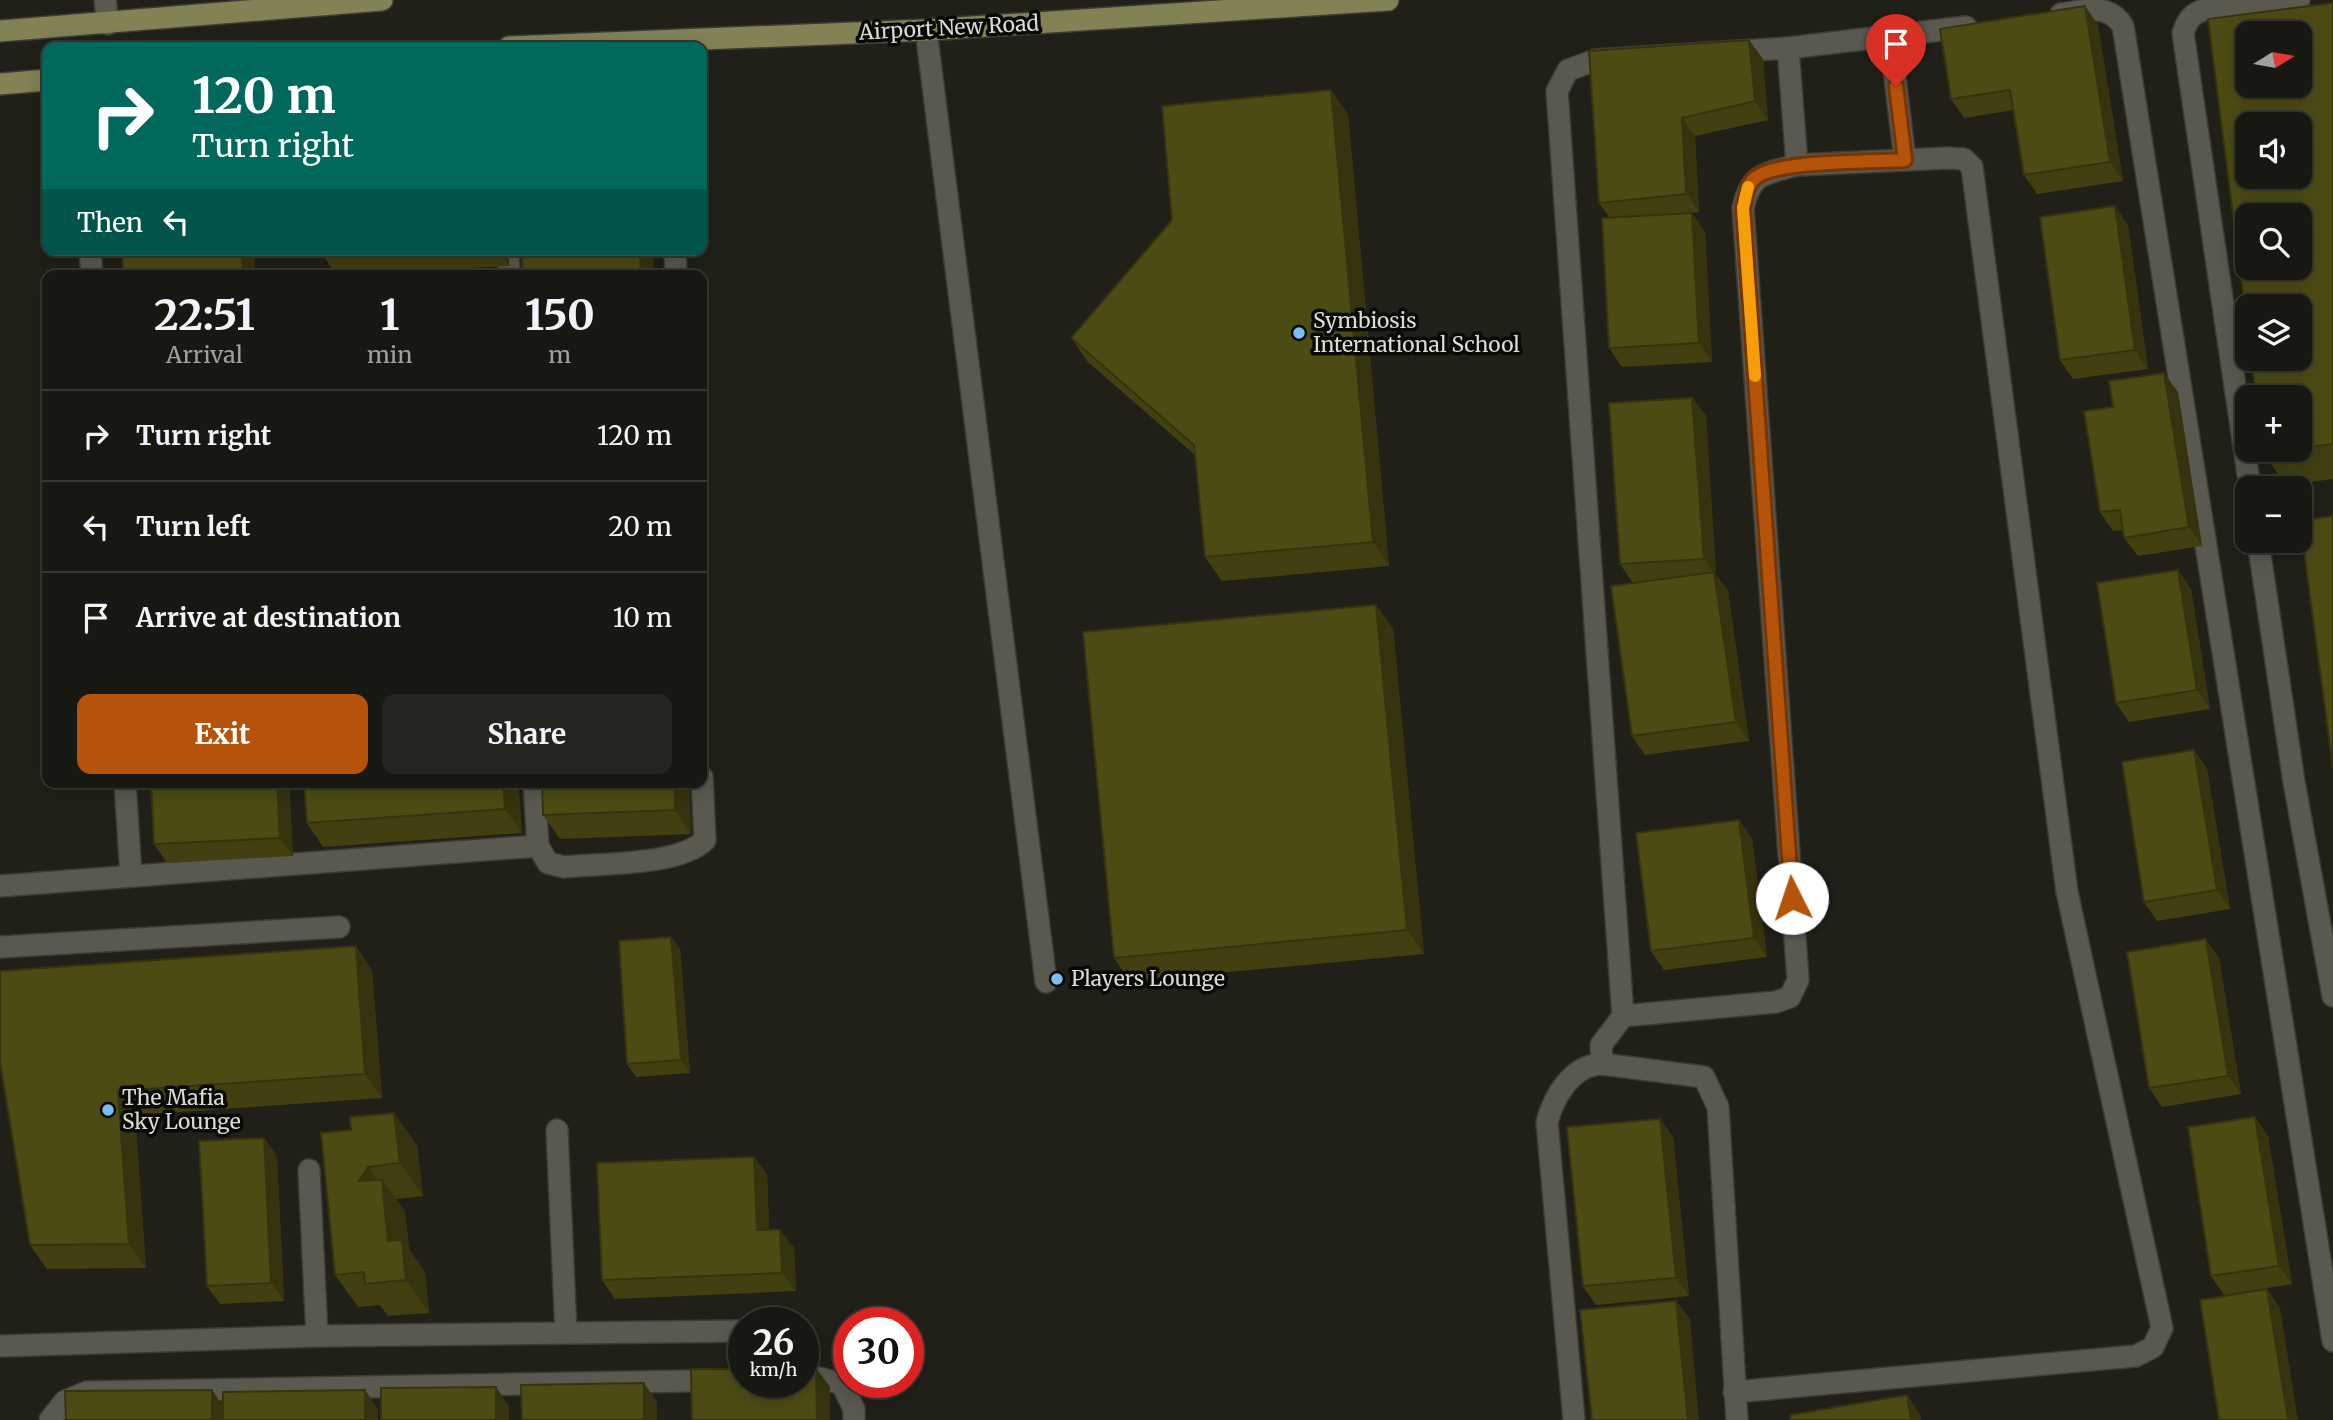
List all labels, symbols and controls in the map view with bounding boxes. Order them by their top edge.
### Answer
street label: Airport New Road [857,9,1040,46]
pin [1866,14,1926,86]
north arrow [2235,21,2312,98]
map controls [2235,21,2312,553]
icon: arrive [1877,25,1915,63]
text: 120 m [192,65,336,126]
icon: right [77,70,168,161]
button: sound [2235,112,2312,189]
text: Turn right [192,126,354,166]
icon: left [157,203,195,241]
button: search [2235,203,2312,280]
text: Then [77,206,143,239]
text: 22:51 [154,289,255,341]
text: 1 [380,289,400,341]
text: 150 [525,289,595,341]
button: layers [2235,294,2312,371]
place label: Symbiosis International School [1313,307,1520,358]
marker: Symbiosis International School [1291,325,1307,341]
text: Arrival [166,340,243,369]
text: min [367,340,413,369]
text: m [548,340,571,369]
button: + [2235,385,2312,462]
icon: right [77,417,115,455]
text: Turn right [136,419,271,452]
text: 120 m [597,419,672,452]
button: − [2235,476,2312,553]
icon: left [77,508,115,546]
text: Turn left [136,510,250,543]
text: 20 m [608,510,672,543]
icon: arrive [77,599,115,637]
text: Arrive at destination [136,601,401,634]
text: 10 m [613,601,672,634]
button: Exit [77,694,368,774]
button: Share [382,694,672,774]
position arrow [1755,861,1829,935]
place label: Players Lounge [1071,965,1225,992]
marker: Players Lounge [1049,971,1065,987]
place label: The Mafia Sky Lounge [122,1084,241,1135]
marker: The Mafia Sky Lounge [100,1102,116,1118]
speed limit sign: 30 [833,1307,924,1398]
text: 26 [753,1321,794,1365]
text: km/h [750,1358,797,1381]

